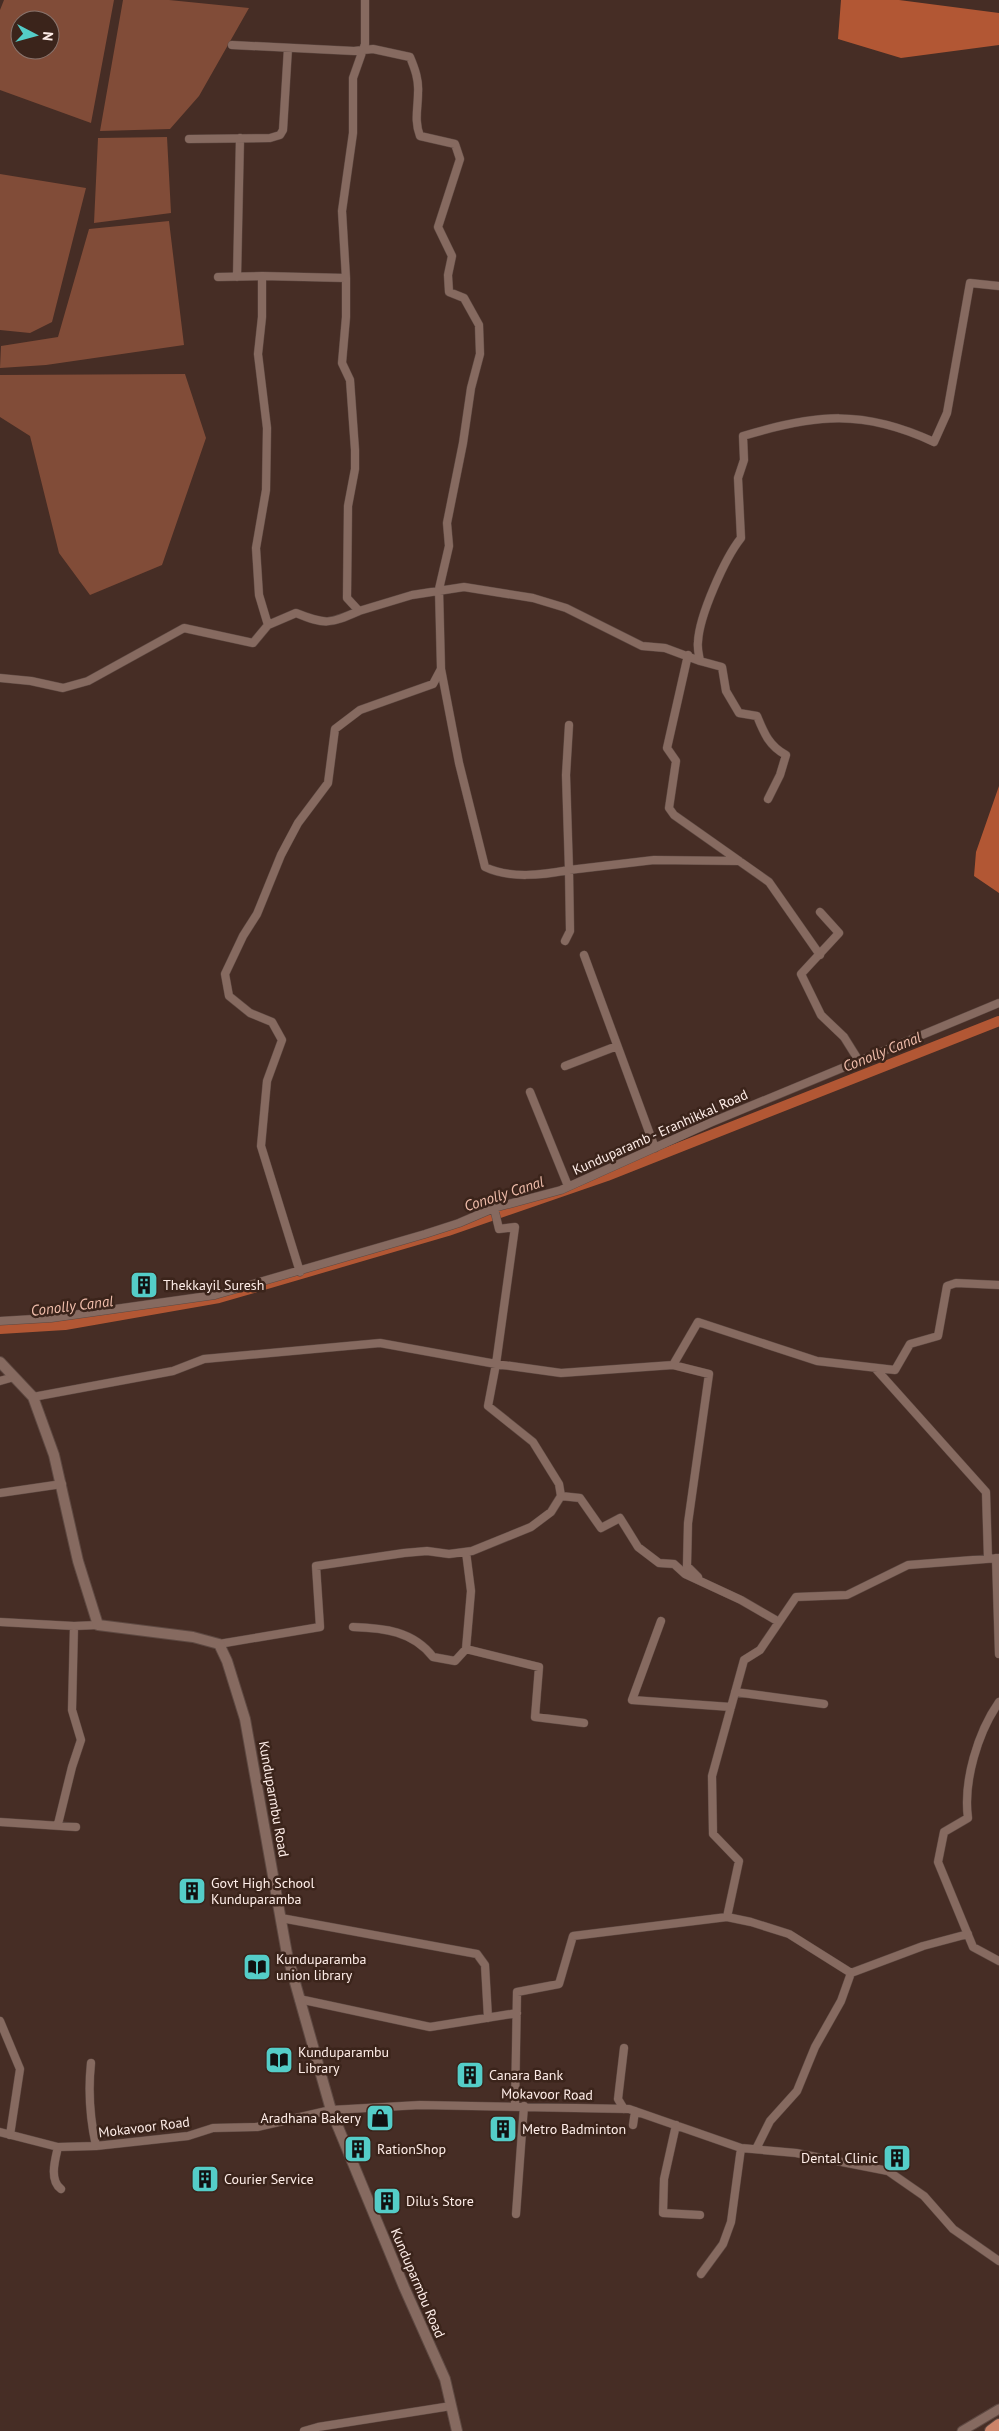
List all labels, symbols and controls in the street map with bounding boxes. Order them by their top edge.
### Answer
north arrow [10,10,60,60]
text: N [38,31,57,42]
water label: Conolly Canal [840,1027,924,1076]
street label: Kunduparamb - Eranhikkal Road [570,1085,750,1179]
water label: Conolly Canal [462,1172,546,1215]
building icon: Thekkayil Suresh [129,1270,159,1300]
place label: Thekkayil Suresh [163,1276,264,1294]
water label: Conolly Canal [30,1291,114,1320]
street label: Kunduparmbu Road [255,1740,293,1858]
place label: Govt High School Kunduparamba [211,1874,315,1908]
building icon: Govt High School Kunduparamba [177,1876,207,1906]
place label: Kunduparamba union library [276,1950,367,1984]
library icon: Kunduparamba union library [242,1952,272,1982]
place label: Kunduparambu Library [298,2043,389,2077]
library icon: Kunduparambu Library [264,2045,294,2075]
building icon: Canara Bank [455,2060,485,2090]
place label: Canara Bank [489,2066,564,2084]
street label: Mokavoor Road [501,2084,593,2104]
shop icon: Aradhana Bakery [365,2103,395,2133]
place label: Aradhana Bakery [261,2109,361,2127]
street label: Mokavoor Road [97,2112,191,2142]
building icon: Metro Badminton [488,2114,518,2144]
place label: Metro Badminton [522,2120,626,2138]
building icon: RationShop [343,2134,373,2164]
place label: RationShop [377,2140,446,2158]
building icon: Dental Clinic [882,2143,912,2173]
place label: Dental Clinic [801,2149,878,2167]
building icon: Courier Service [190,2164,220,2194]
place label: Courier Service [224,2170,314,2188]
building icon: Dilu's Store [372,2186,402,2216]
place label: Dilu's Store [406,2192,474,2210]
street label: Kunduparmbu Road [387,2225,449,2341]

